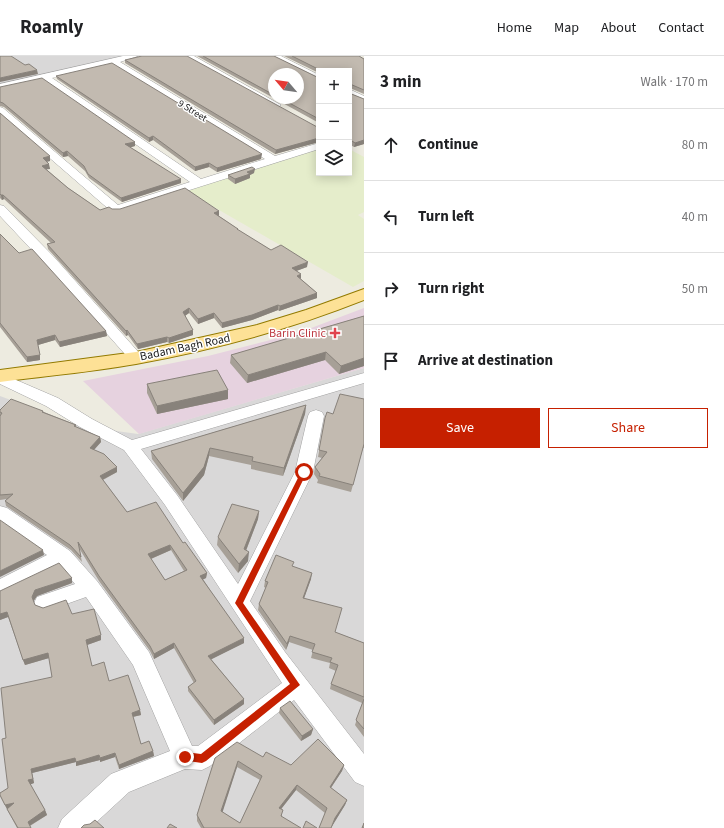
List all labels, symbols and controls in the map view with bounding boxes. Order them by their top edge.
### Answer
text: Roamly [20,14,83,41]
text: Home [497,18,532,38]
text: Map [554,18,579,38]
text: About [601,18,636,38]
text: Contact [658,18,704,38]
north arrow [268,68,304,104]
map controls [316,68,352,176]
button: + [316,68,352,104]
text: 3 min [380,70,421,94]
text: Walk · 170 m [640,73,708,91]
street label: 9 Street [175,96,210,126]
button: − [316,104,352,140]
icon: ahead [380,134,402,156]
text: Continue [418,134,478,155]
text: 80 m [682,136,708,154]
button: layers [316,140,352,176]
icon: left [380,206,402,228]
text: Turn left [418,206,474,227]
text: 40 m [682,208,708,226]
icon: right [380,278,402,300]
text: Turn right [418,278,484,299]
text: 50 m [682,280,708,298]
place label: Barin Clinic [269,325,327,342]
marker: Barin Clinic [329,327,341,339]
street label: Badam Bagh Road [138,330,232,365]
icon: arrive [380,350,402,372]
text: Arrive at destination [418,350,553,371]
button: Save [380,408,540,448]
button: Share [548,408,708,448]
route start [295,463,313,481]
route end [176,748,194,766]

